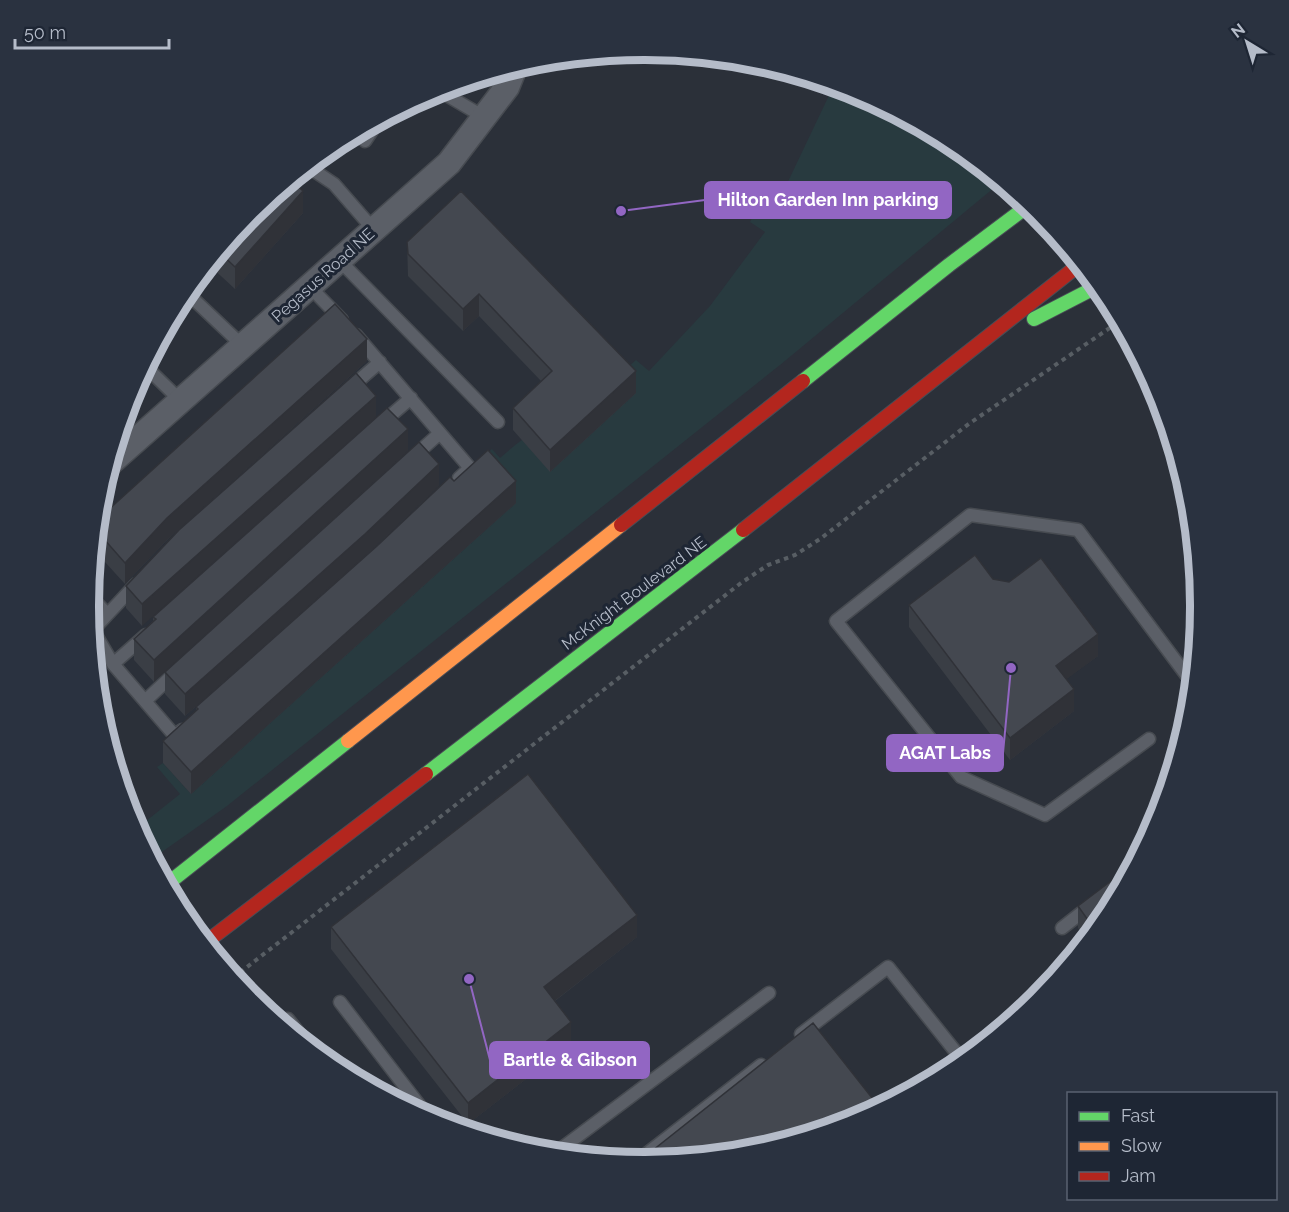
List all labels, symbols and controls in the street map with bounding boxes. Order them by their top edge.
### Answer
scale bar [15,12,170,50]
north arrow [1217,12,1277,72]
text: N [1227,19,1249,42]
text: 50 m [24,22,66,43]
callout: Hilton Garden Inn parking [705,182,951,218]
text: Hilton Garden Inn parking [717,189,939,210]
street label: Pegasus Road NE [268,224,378,326]
street label: McKnight Boulevard NE [558,532,710,654]
callout: AGAT Labs [887,735,1003,771]
text: AGAT Labs [899,742,991,763]
callout: Bartle & Gibson [490,1042,649,1078]
text: Bartle & Gibson [503,1049,637,1070]
legend [1067,1092,1277,1200]
text: Fast [1121,1105,1155,1126]
text: Slow [1121,1135,1162,1156]
text: Jam [1121,1165,1156,1186]

